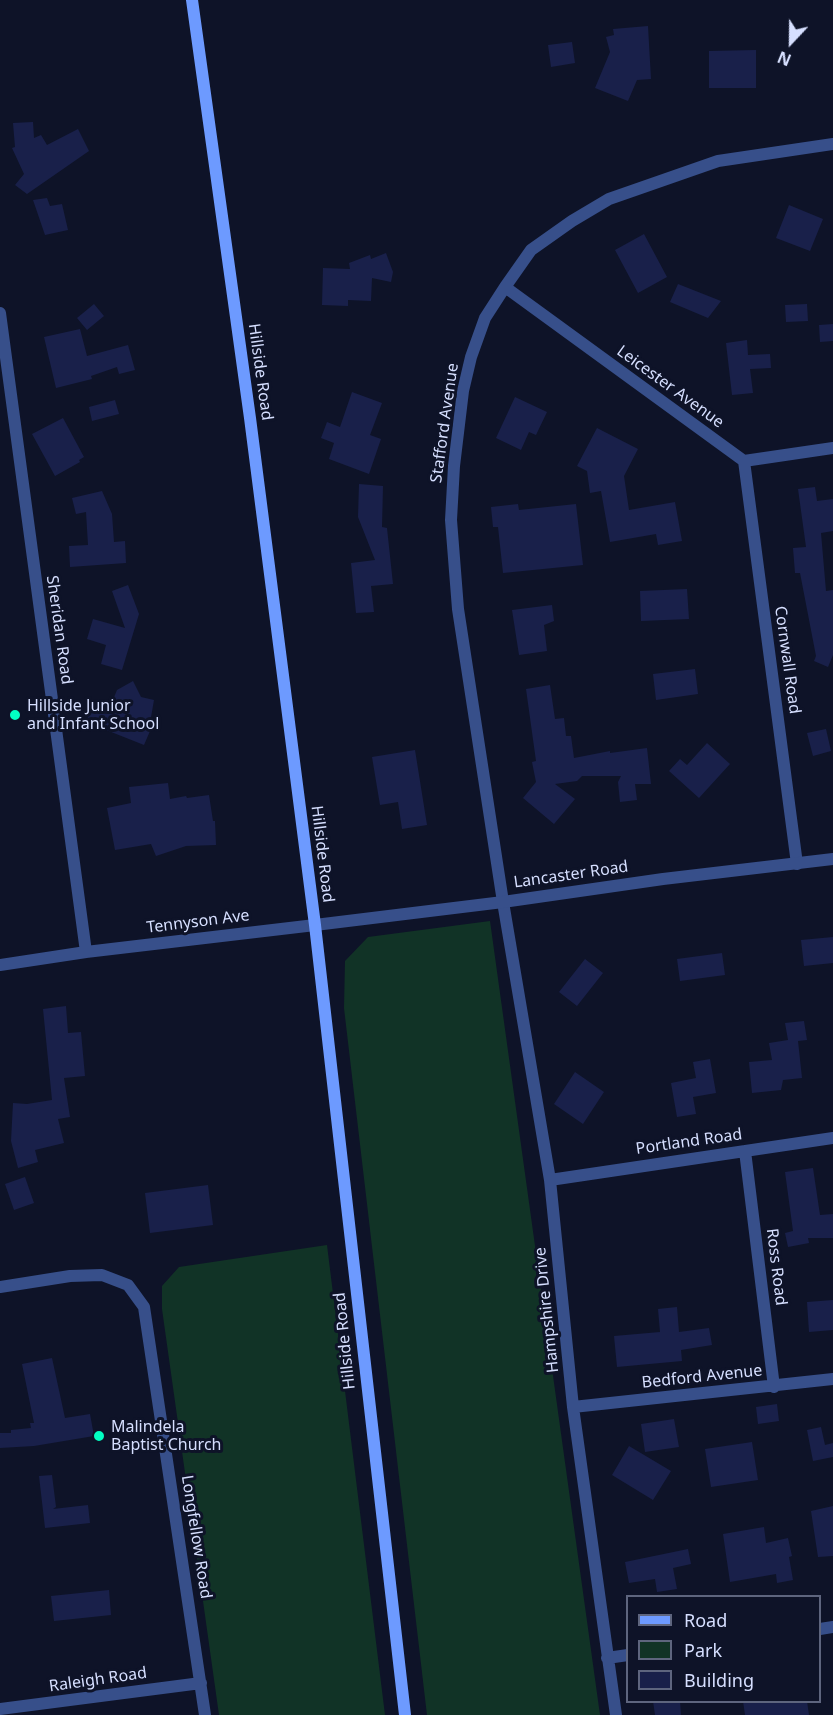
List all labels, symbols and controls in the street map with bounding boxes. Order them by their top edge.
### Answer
north arrow [761,12,821,72]
text: N [774,46,794,71]
street label: Hillside Road [244,322,276,422]
street label: Leicester Avenue [613,342,727,432]
street label: Stafford Avenue [427,362,463,484]
street label: Sheridan Road [42,574,76,686]
street label: Cornwall Road [770,605,804,715]
place label: Hillside Junior and Infant School [27,696,159,734]
marker: Hillside Junior and Infant School [8,708,22,722]
street label: Hillside Road [307,804,337,904]
street label: Lancaster Road [512,857,630,893]
street label: Tennyson Ave [145,906,251,938]
street label: Portland Road [635,1125,743,1159]
street label: Ross Road [762,1227,790,1307]
street label: Hampshire Drive [531,1246,563,1374]
street label: Hillside Road [330,1292,360,1390]
street label: Bedford Avenue [641,1361,763,1393]
place label: Malindela Baptist Church [111,1417,221,1455]
marker: Malindela Baptist Church [92,1429,106,1443]
street label: Longfellow Road [177,1474,215,1600]
legend [626,1595,821,1703]
text: Road [684,1608,727,1632]
text: Park [684,1638,722,1662]
street label: Raleigh Road [48,1664,148,1696]
text: Building [684,1668,754,1692]

